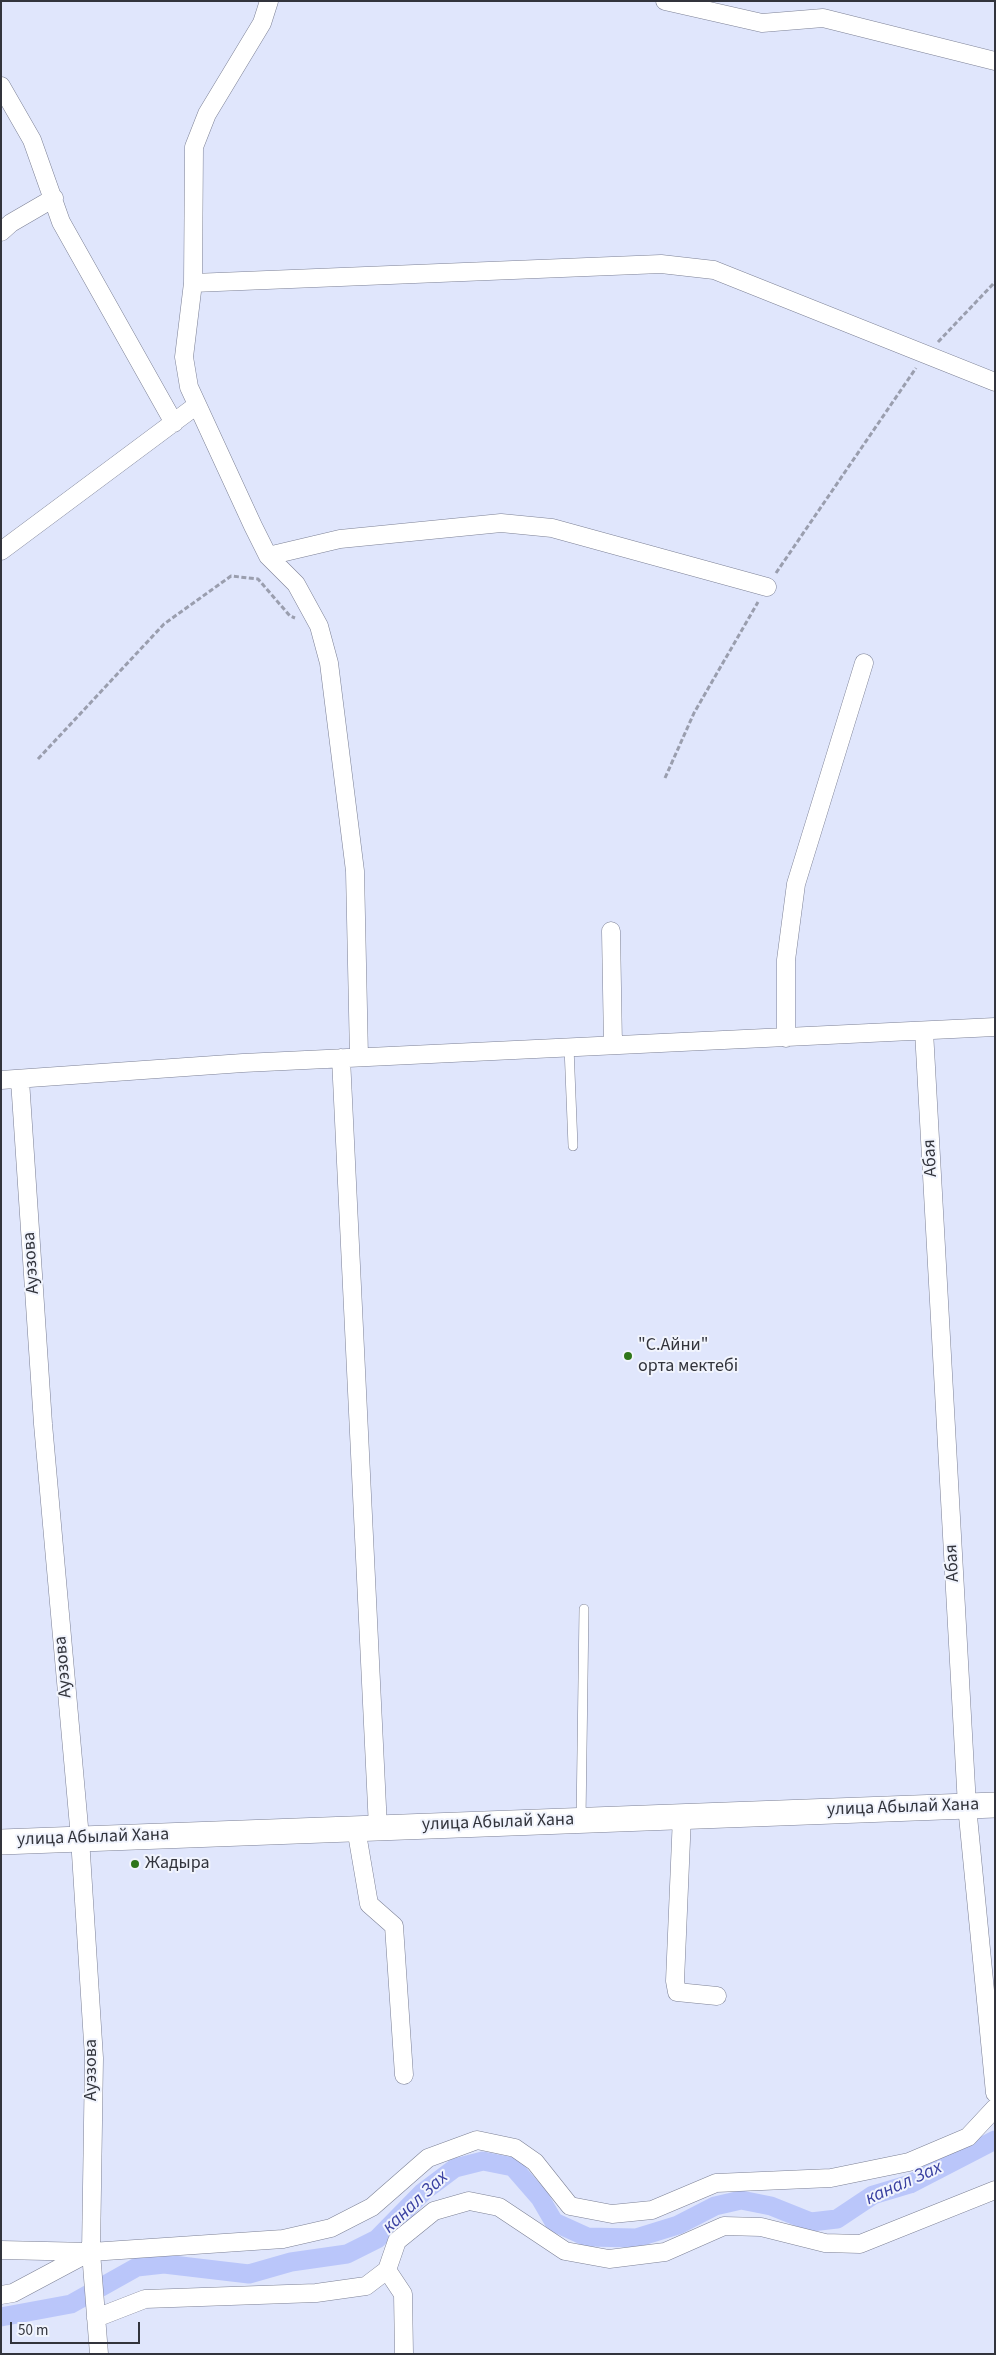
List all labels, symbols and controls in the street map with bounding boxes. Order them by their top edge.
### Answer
street label: Абая [919,1139,943,1177]
street label: Ауэзова [19,1231,45,1295]
place label: "С.Айни" орта мектебі [638,1335,738,1378]
marker: "С.Айни" орта мектебі [622,1350,634,1362]
street label: Абая [941,1544,965,1582]
street label: Ауэзова [51,1635,77,1699]
street label: улица Абылай Хана [827,1795,979,1821]
street label: улица Абылай Хана [422,1810,574,1836]
street label: улица Абылай Хана [17,1825,169,1851]
place label: Жадыра [145,1853,210,1875]
marker: Жадыра [129,1858,141,1870]
street label: Ауэзова [81,2039,103,2101]
water label: канал Зах [862,2157,946,2211]
water label: канал Зах [378,2167,454,2239]
scale bar [12,2312,142,2344]
text: 50 m [18,2320,48,2341]

